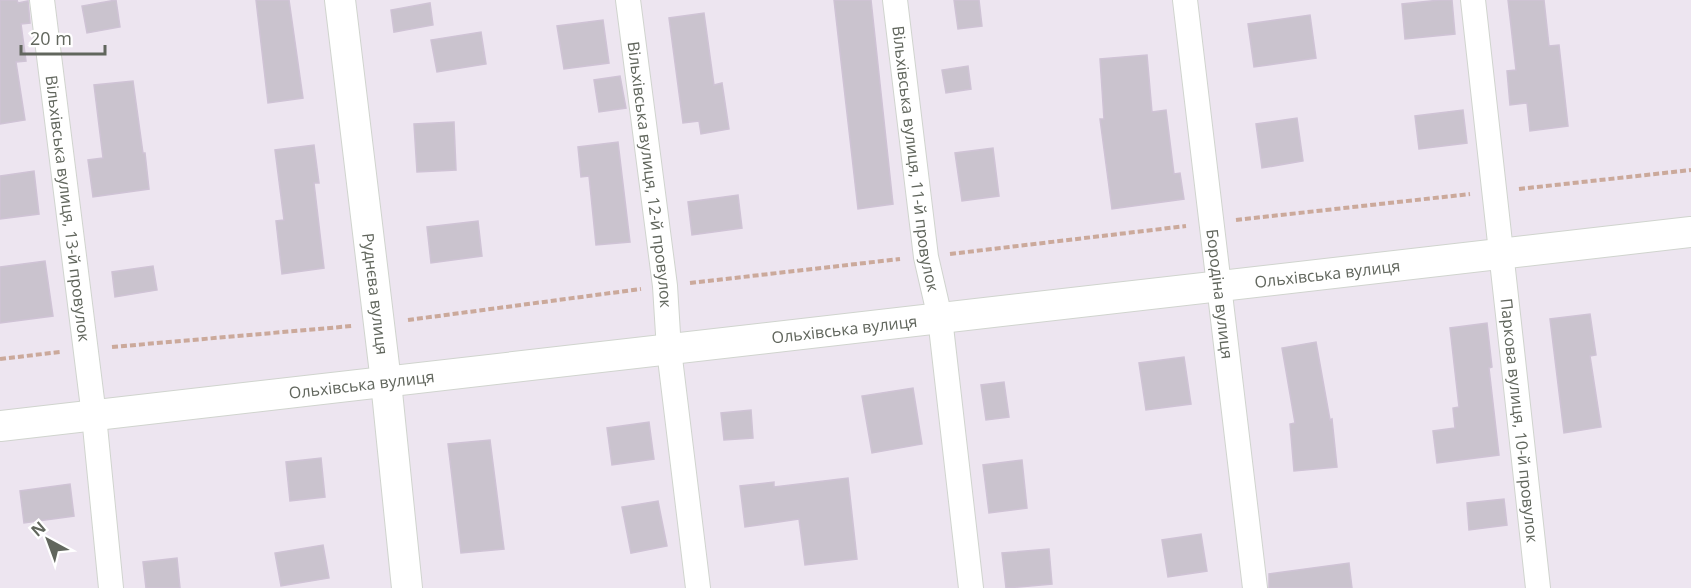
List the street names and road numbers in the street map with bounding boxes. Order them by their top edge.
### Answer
street label: Вільхівська вулиця, 11-й провулок [887,24,945,294]
street label: Вільхівська вулиця, 12-й провулок [622,40,677,309]
street label: Вільхівська вулиця, 13-й провулок [41,74,96,343]
street label: Бородіна вулиця [1201,228,1239,360]
street label: Руднєва вулиця [357,232,394,356]
street label: Ольхівська вулиця [1253,254,1401,293]
street label: Паркова вулиця, 10-й провулок [1495,297,1544,544]
street label: Ольхівська вулиця [770,310,918,348]
street label: Ольхівська вулиця [288,365,436,404]

